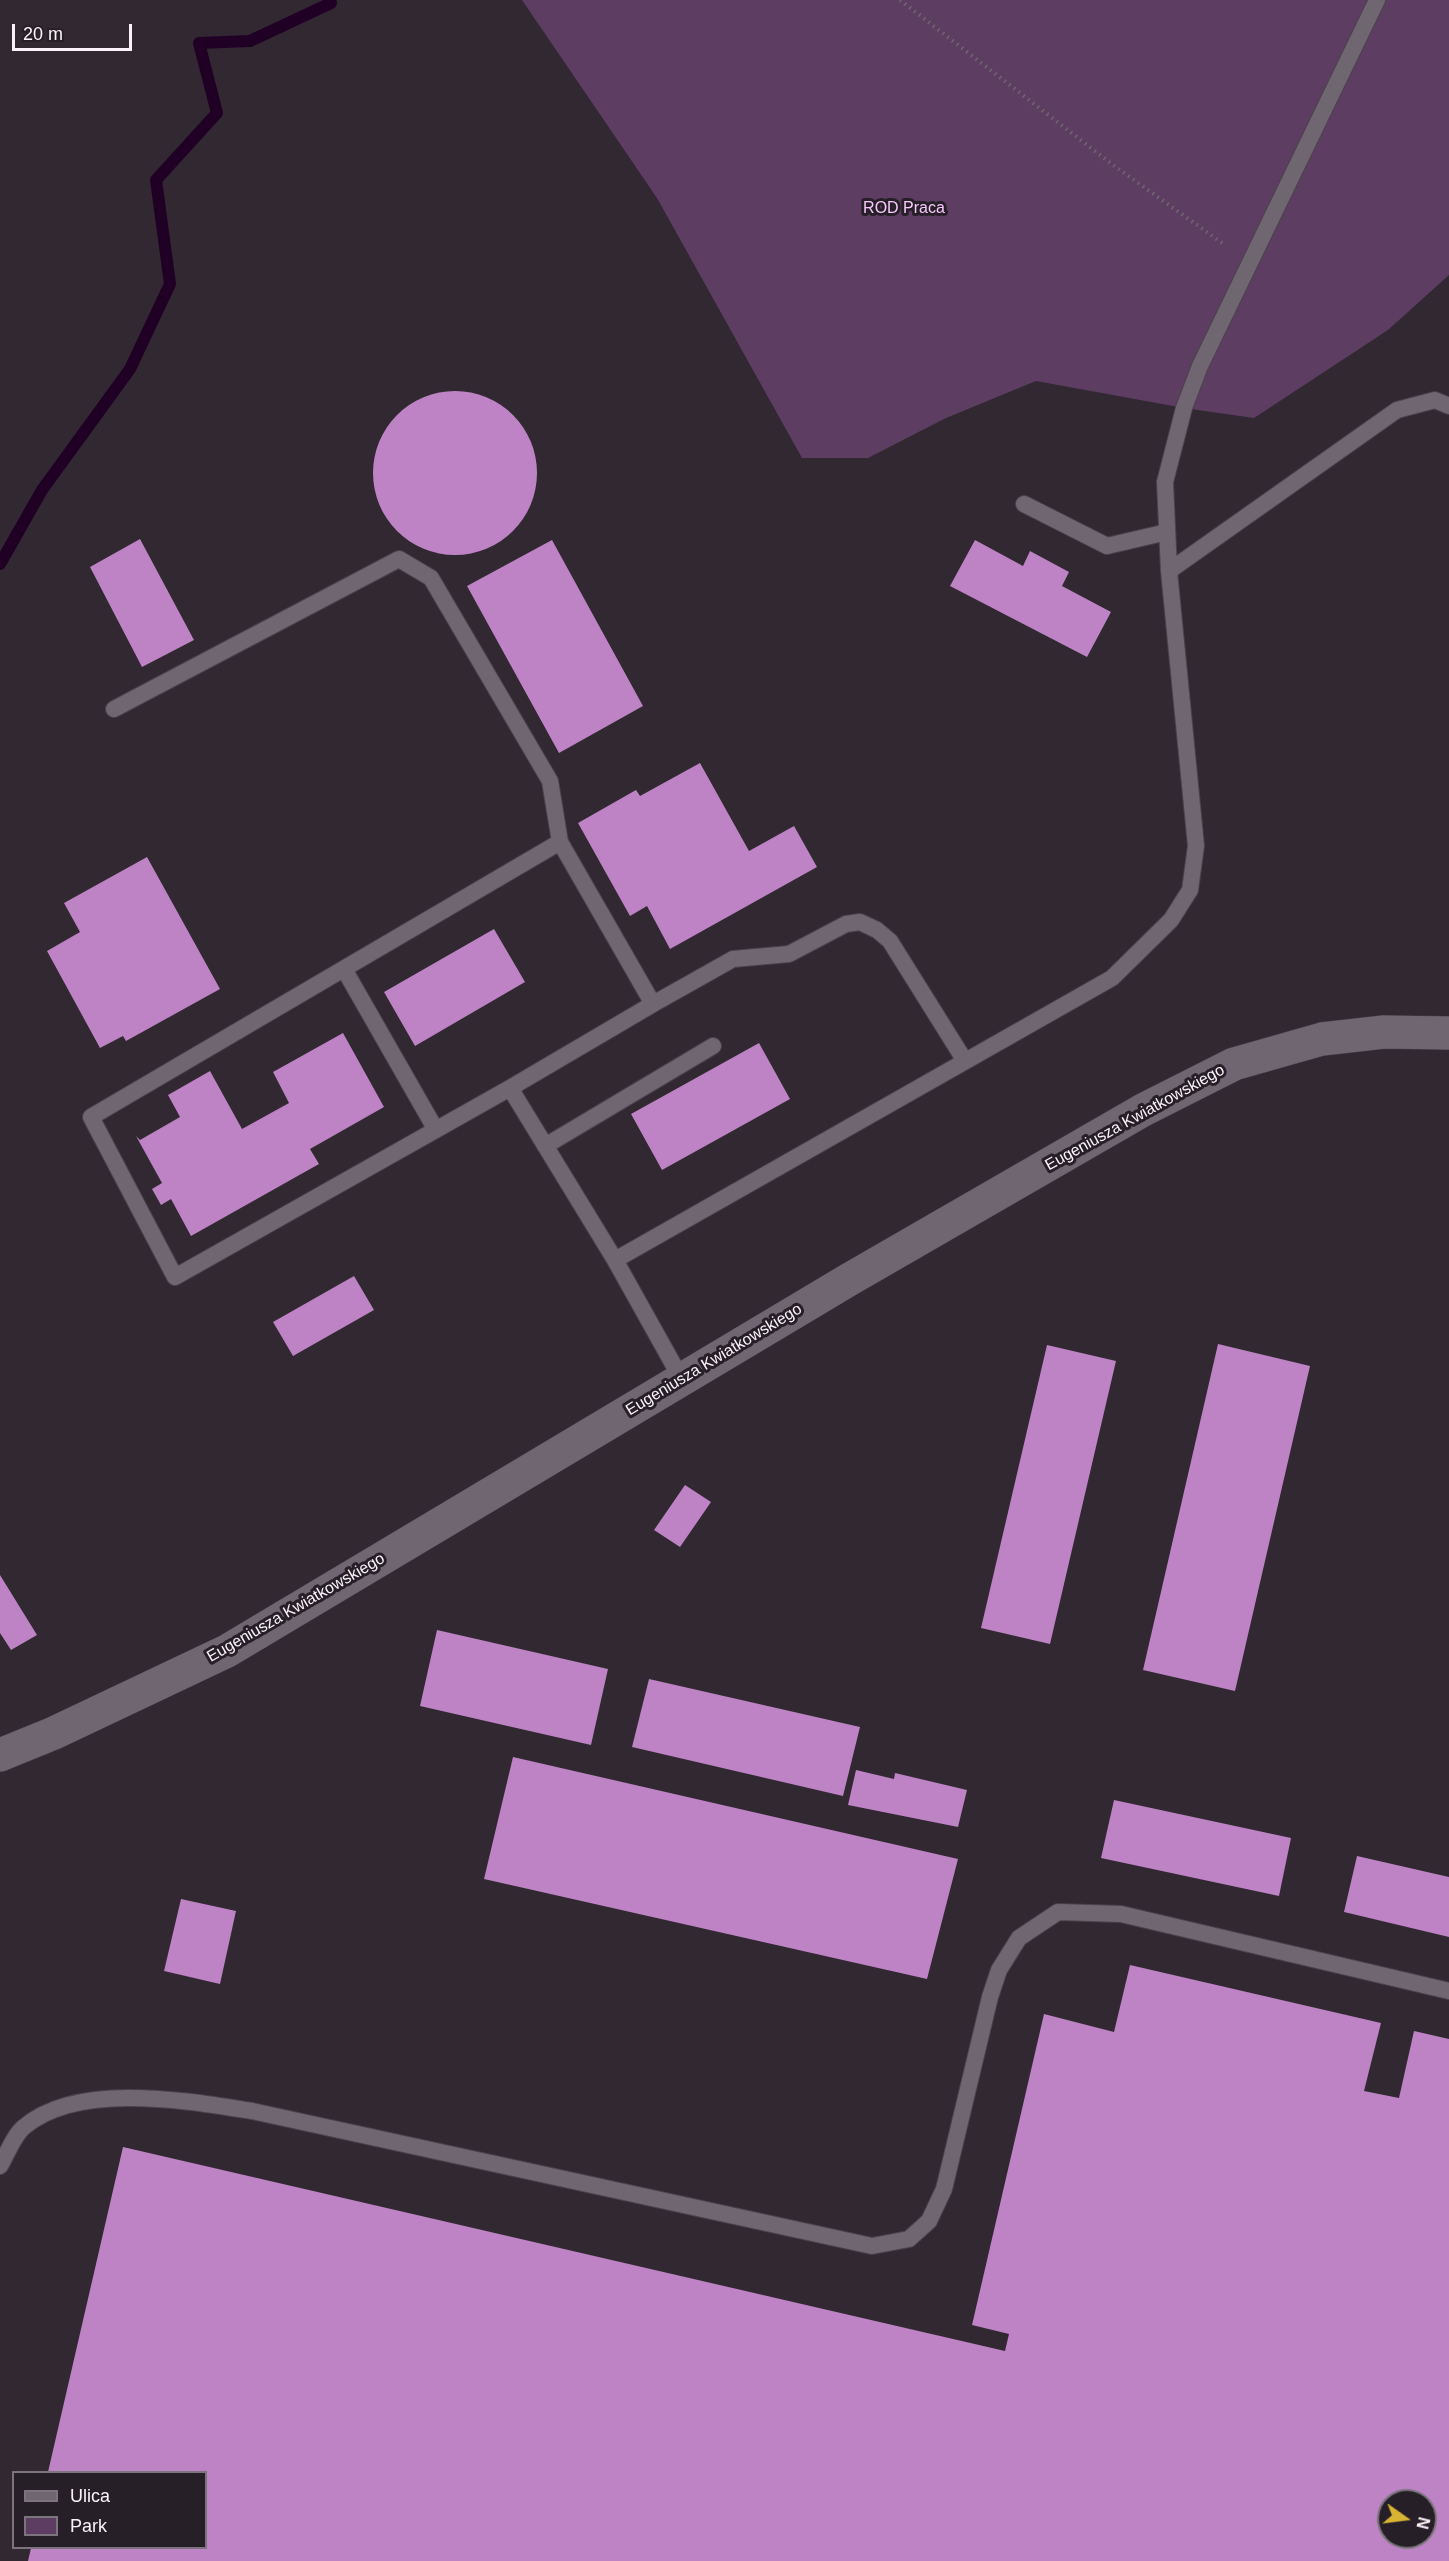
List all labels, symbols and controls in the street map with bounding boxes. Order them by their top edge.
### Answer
scale bar [15,12,135,50]
text: 20 m [23,24,63,44]
park label: ROD Praca [863,199,945,219]
street label: Eugeniusza Kwiatkowskiego [1042,1061,1228,1175]
street label: Eugeniusza Kwiatkowskiego [623,1300,805,1420]
street label: Eugeniusza Kwiatkowskiego [204,1549,388,1667]
legend [12,2471,207,2549]
text: Ulica [70,2486,110,2506]
north arrow [1377,2489,1437,2549]
text: N [1413,2515,1433,2531]
text: Park [70,2516,107,2536]

